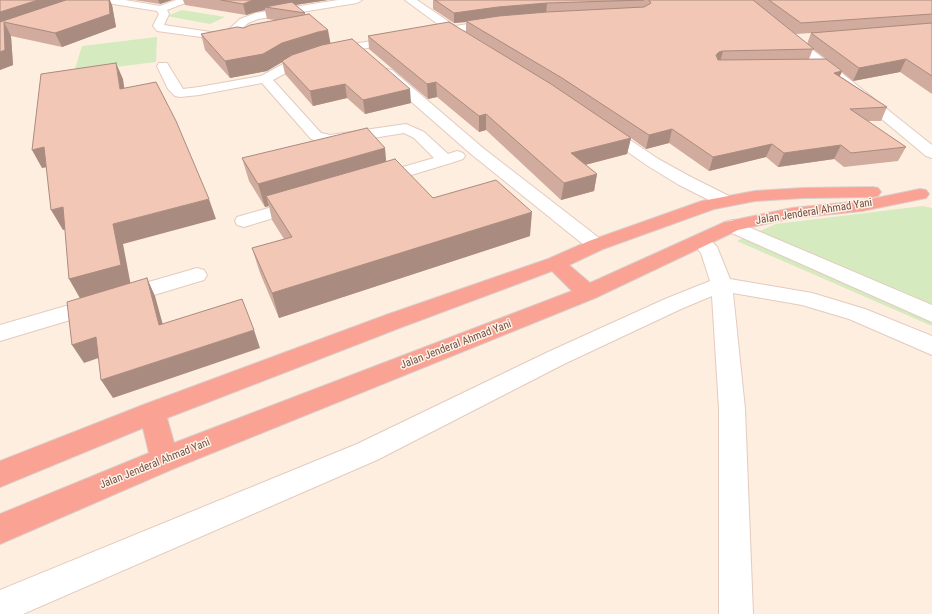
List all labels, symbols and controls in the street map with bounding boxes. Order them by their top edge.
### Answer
street label: Jalan Jenderal Ahmad Yani [755,196,873,228]
street label: Jalan Jenderal Ahmad Yani [399,318,513,372]
street label: Jalan Jenderal Ahmad Yani [98,436,212,492]

